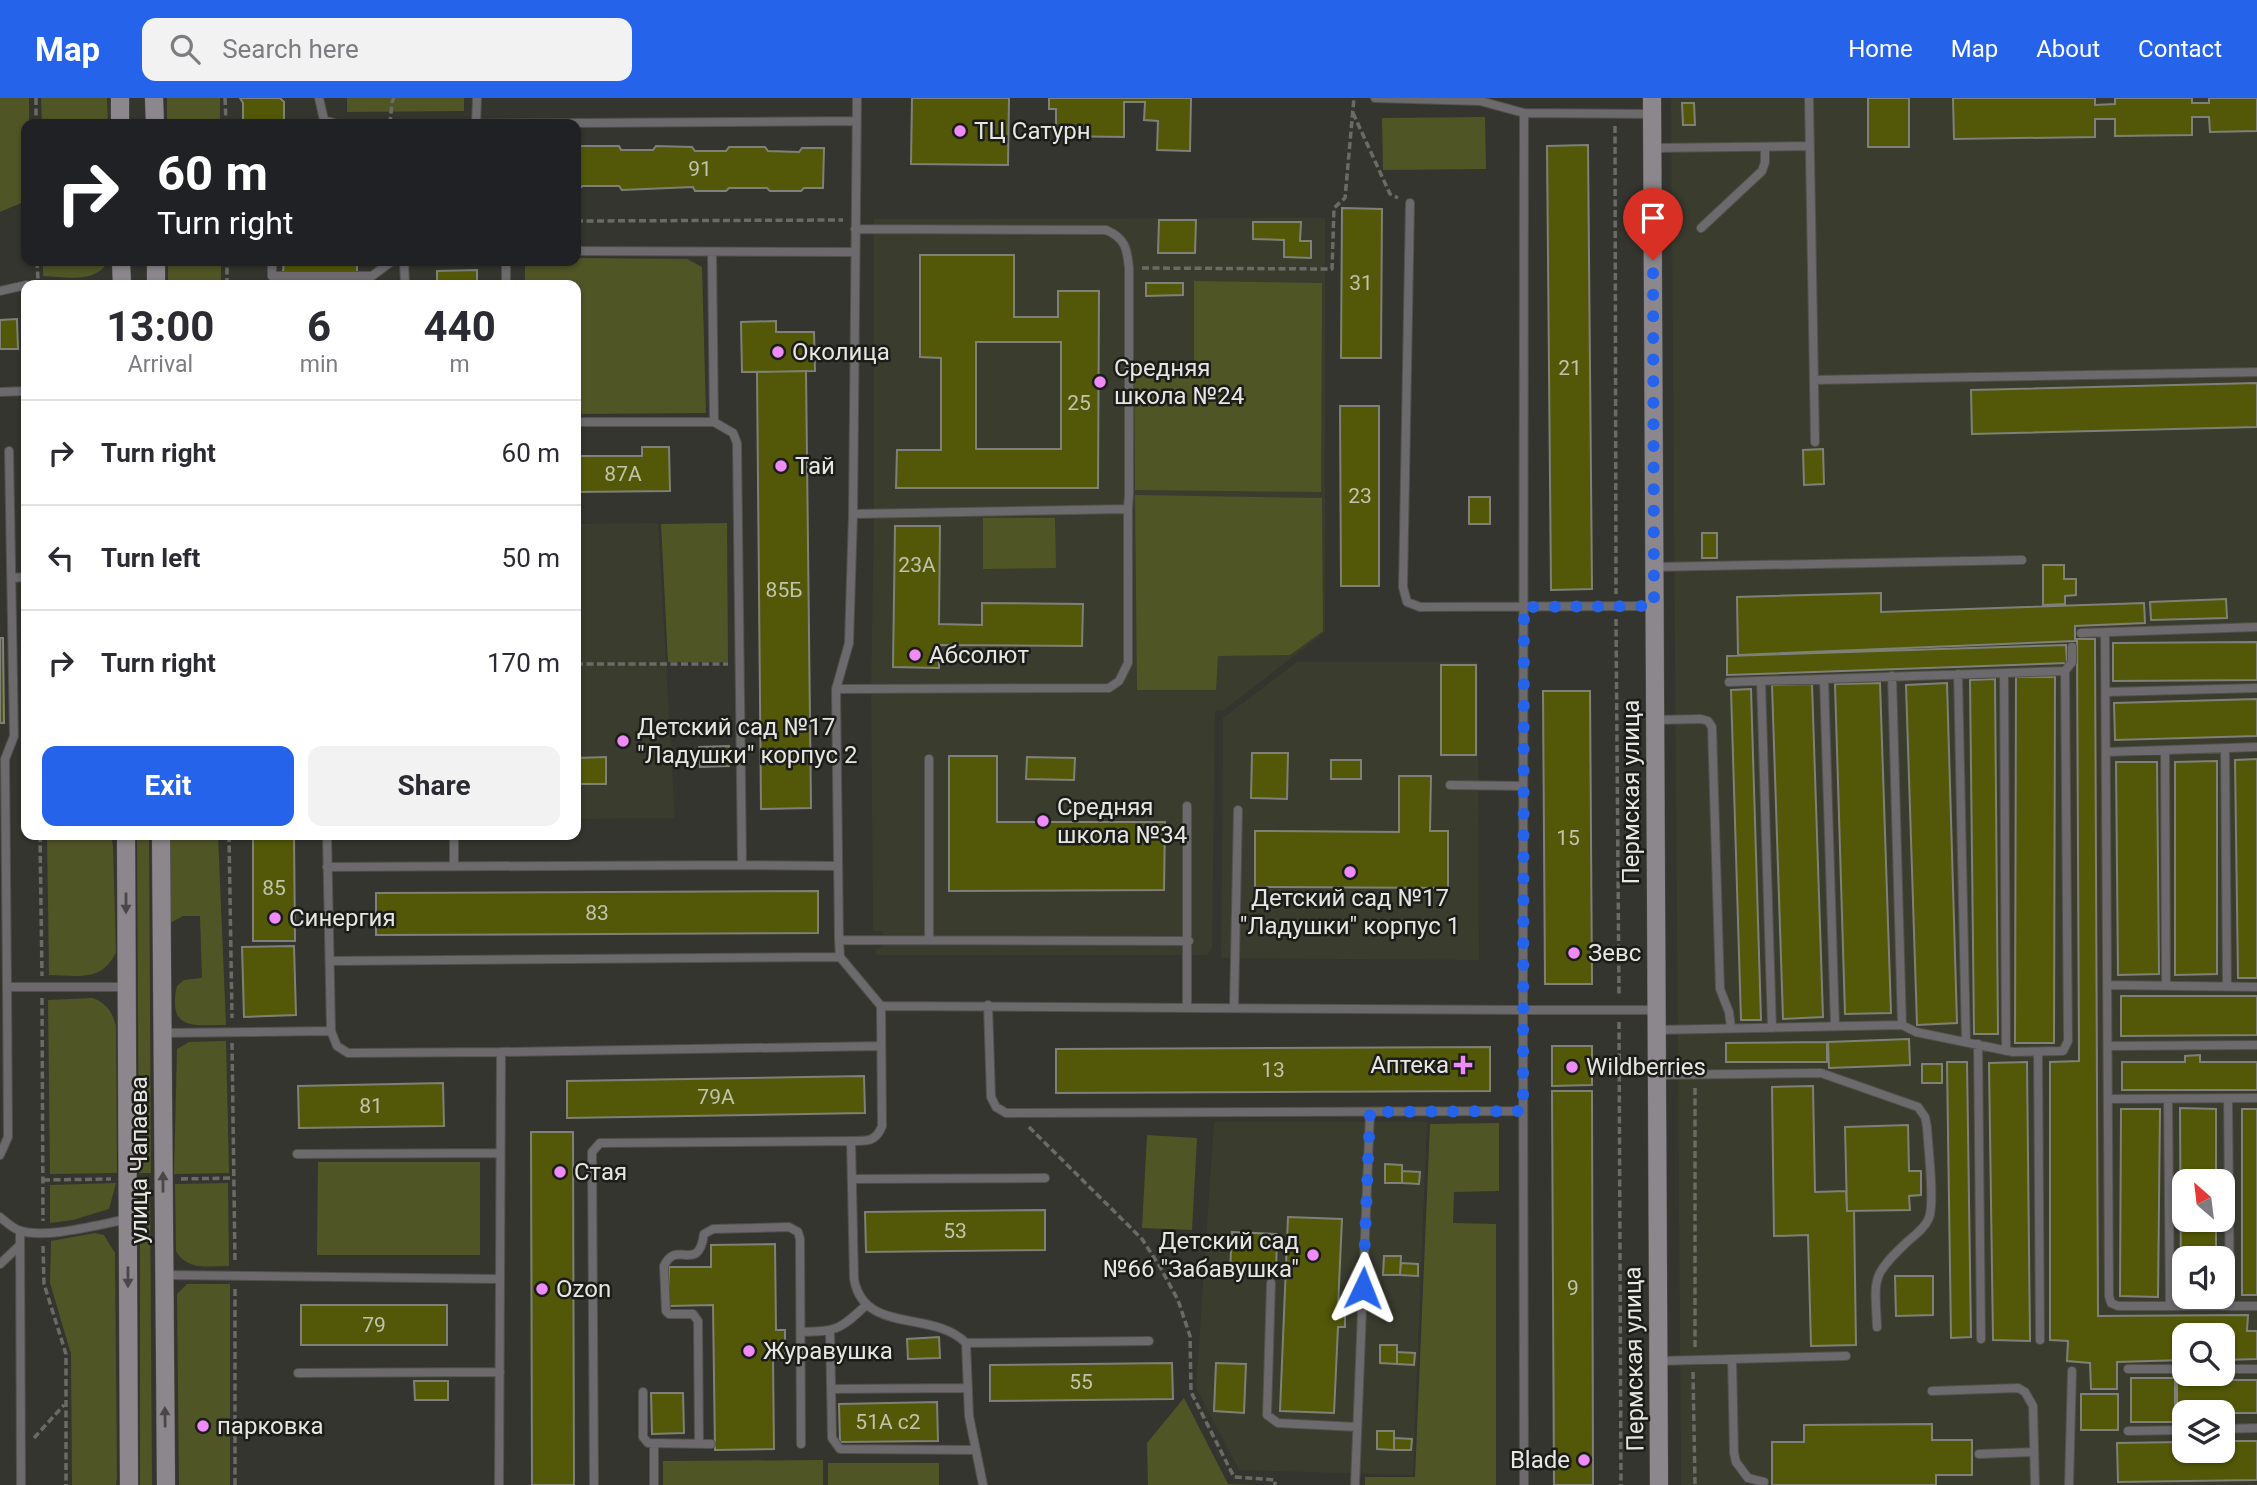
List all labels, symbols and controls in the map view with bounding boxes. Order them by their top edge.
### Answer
search box [142,18,632,81]
text: Map [35,30,100,69]
icon: search [166,30,204,68]
text: Search here [222,34,359,64]
text: Home [1848,35,1913,63]
text: Map [1951,35,1998,63]
text: About [2036,35,2100,63]
text: Contact [2138,35,2222,63]
place label: ТЦ Сатурн [974,117,1091,145]
marker: ТЦ Сатурн [952,123,968,139]
text: 60 m [157,145,268,202]
icon: right [42,147,133,238]
house number: 91 [688,157,712,181]
pin [1623,188,1683,260]
icon: arrive [1634,199,1672,237]
text: Turn right [157,204,293,242]
house number: 31 [1349,271,1373,295]
text: 13:00 [106,302,214,351]
text: 6 [307,302,331,351]
text: 440 [423,302,496,351]
place label: Околица [792,338,890,366]
marker: Околица [770,344,786,360]
text: Arrival [128,351,193,378]
text: min [300,351,338,378]
text: m [450,351,470,378]
place label: Средняя школа №24 [1114,354,1244,410]
house number: 21 [1558,356,1582,380]
marker: Средняя школа №24 [1092,374,1108,390]
house number: 25 [1067,391,1091,415]
icon: right [42,434,80,472]
text: Turn right [101,438,216,468]
text: 60 m [502,438,560,468]
place label: Тай [795,452,835,480]
marker: Тай [773,458,789,474]
house number: 87А [604,462,642,486]
house number: 23 [1348,484,1372,508]
icon: left [42,539,80,577]
text: Turn left [101,543,200,573]
text: 50 m [502,543,560,573]
house number: 23А [898,553,936,577]
house number: 85Б [766,578,802,602]
place label: Абсолют [929,641,1029,669]
icon: right [42,644,80,682]
marker: Абсолют [907,647,923,663]
text: Turn right [101,648,216,678]
text: 170 m [487,648,560,678]
street label: Пермская улица [1617,700,1645,884]
place label: Детский сад №17 "Ладушки" корпус 2 [637,713,857,769]
marker: Детский сад №17 "Ладушки" корпус 2 [615,733,631,749]
button: Exit [42,746,294,826]
button: Share [308,746,560,826]
place label: Средняя школа №34 [1057,793,1187,849]
marker: Средняя школа №34 [1035,813,1051,829]
house number: 15 [1556,826,1580,850]
marker: Детский сад №17 "Ладушки" корпус 1 [1342,864,1358,880]
house number: 85 [262,876,286,900]
place label: Детский сад №17 "Ладушки" корпус 1 [1240,884,1460,940]
one-way arrow [120,892,132,914]
house number: 83 [585,901,609,925]
place label: Синергия [289,904,396,932]
marker: Синергия [267,910,283,926]
place label: Зевс [1588,939,1641,967]
marker: Зевс [1566,945,1582,961]
place label: Аптека [1370,1051,1449,1079]
place label: Wildberries [1586,1053,1706,1081]
marker: Аптека [1455,1057,1471,1073]
house number: 13 [1261,1058,1285,1082]
marker: Wildberries [1564,1059,1580,1075]
street label: улица Чапаева [125,1076,153,1244]
house number: 79А [697,1085,735,1109]
house number: 81 [359,1094,383,1118]
place label: Стая [574,1158,627,1186]
marker: Стая [552,1164,568,1180]
north arrow [2172,1169,2235,1232]
map controls [2172,1169,2235,1463]
one-way arrow [157,1171,169,1193]
house number: 53 [943,1219,967,1243]
place label: Детский сад №66 "Забавушка" [1103,1227,1299,1283]
button: sound [2172,1246,2235,1309]
marker: Детский сад №66 "Забавушка" [1305,1247,1321,1263]
position arrow [1326,1251,1400,1325]
street label: Пермская улица [1618,1266,1650,1452]
one-way arrow [122,1267,134,1289]
place label: Ozon [556,1275,611,1303]
house number: 9 [1567,1276,1579,1300]
marker: Ozon [534,1281,550,1297]
house number: 79 [362,1313,386,1337]
button: search [2172,1323,2235,1386]
place label: Журавушка [763,1337,893,1365]
marker: Журавушка [741,1343,757,1359]
house number: 55 [1069,1370,1093,1394]
button: layers [2172,1400,2235,1463]
one-way arrow [159,1406,171,1428]
house number: 51А с2 [855,1410,921,1434]
place label: парковка [217,1412,324,1440]
marker: парковка [195,1418,211,1434]
place label: Blade [1510,1446,1570,1474]
marker: Blade [1576,1452,1592,1468]

